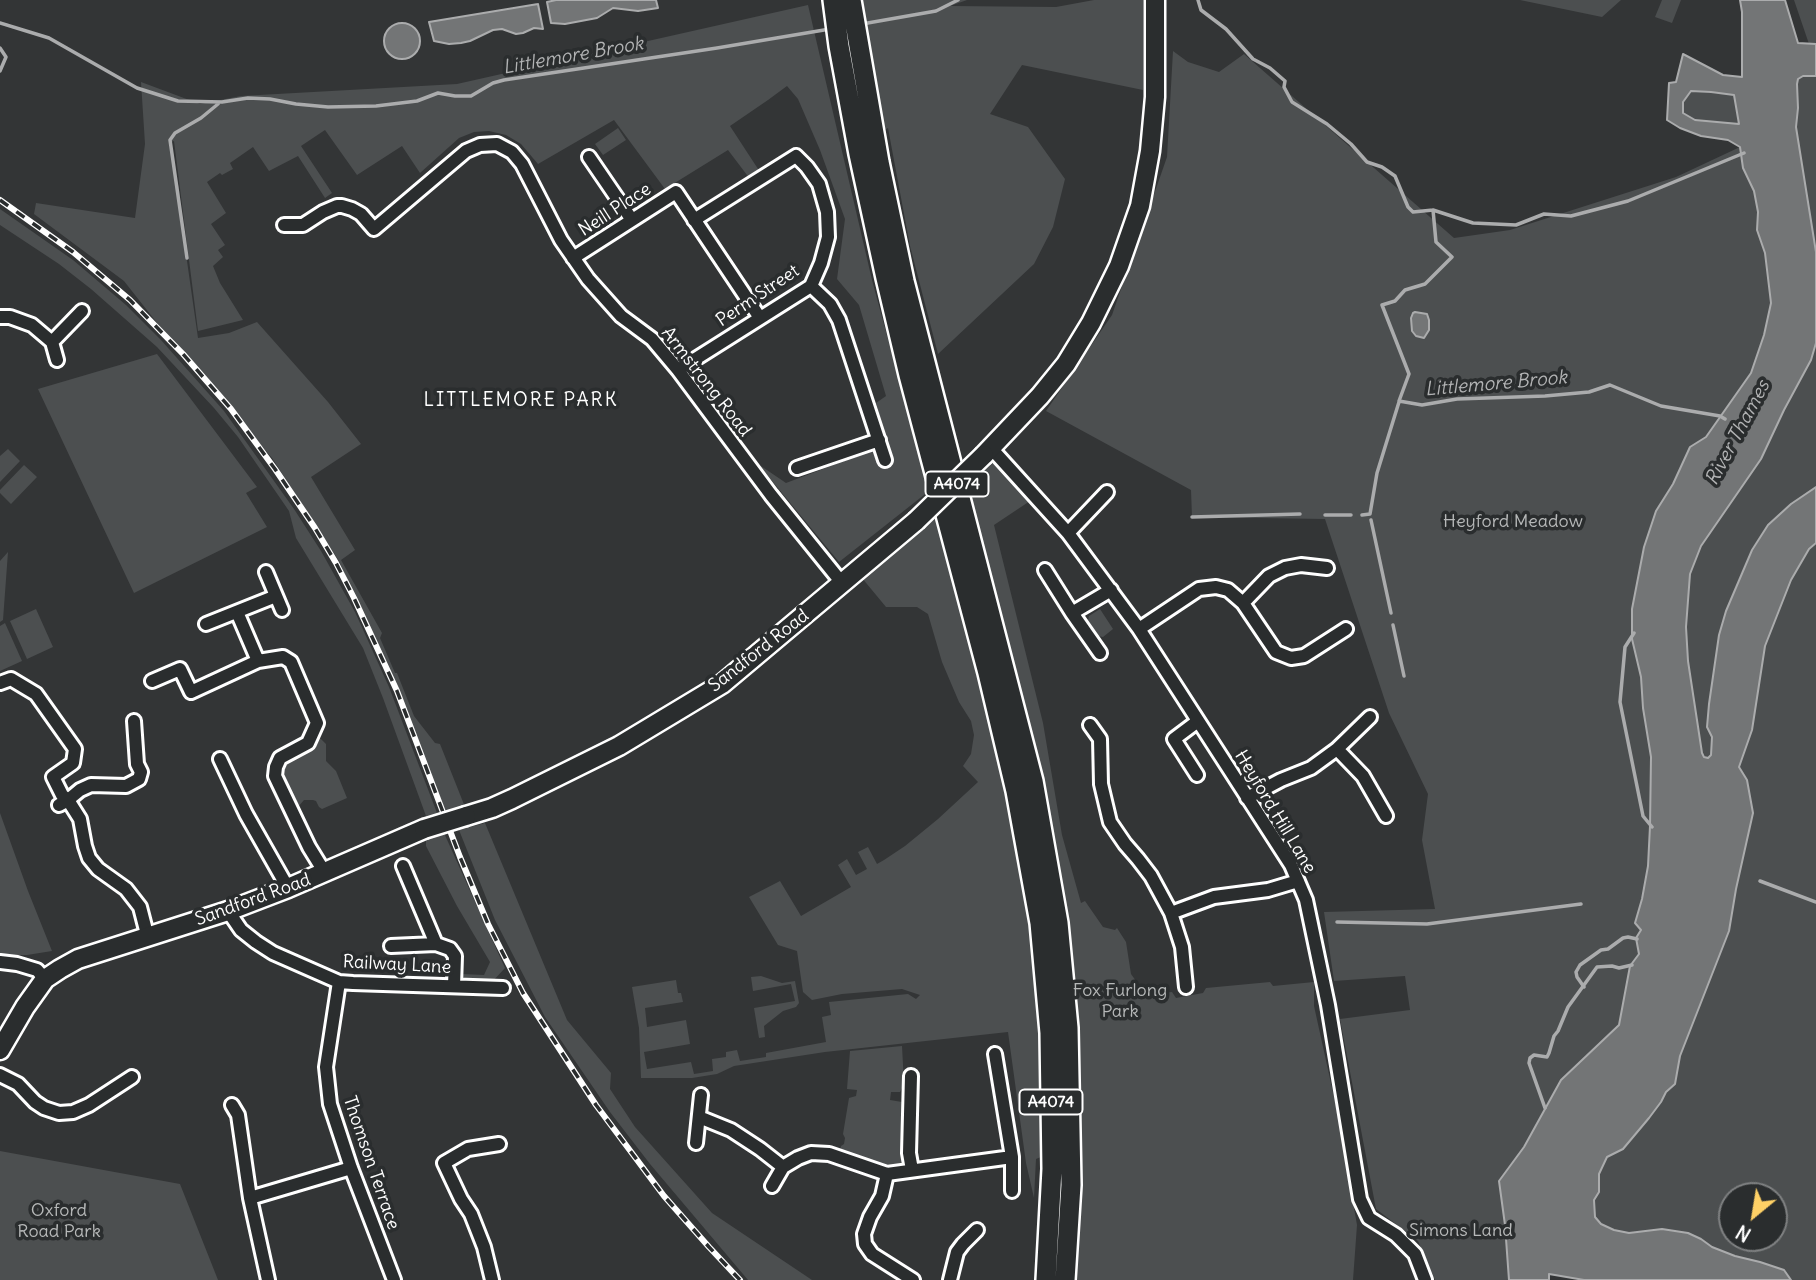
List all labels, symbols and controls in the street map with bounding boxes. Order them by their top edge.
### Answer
water label: Littlemore Brook [501,32,645,80]
street label: Neill Place [575,179,655,241]
street label: Perm Street [712,260,804,332]
street label: Armstrong Road [656,323,756,441]
water label: Littlemore Brook [1424,366,1568,402]
water label: River Thames [1701,377,1775,489]
district label: LITTLEMORE PARK [425,390,617,412]
road number: A4074 [926,471,988,496]
park label: Heyford Meadow [1443,511,1583,533]
street label: Sandford Road [705,605,813,697]
street label: Heyford Hill Lane [1230,746,1320,878]
street label: Sandford Road [192,869,314,931]
street label: Railway Lane [342,951,452,979]
park label: Fox Furlong Park [1073,980,1167,1023]
road number: A4074 [1020,1090,1082,1114]
street label: Thomson Terrace [338,1093,404,1233]
north arrow [1718,1182,1788,1252]
park label: Oxford Road Park [17,1200,101,1242]
park label: Simons Land [1409,1220,1513,1242]
text: N [1732,1220,1755,1247]

